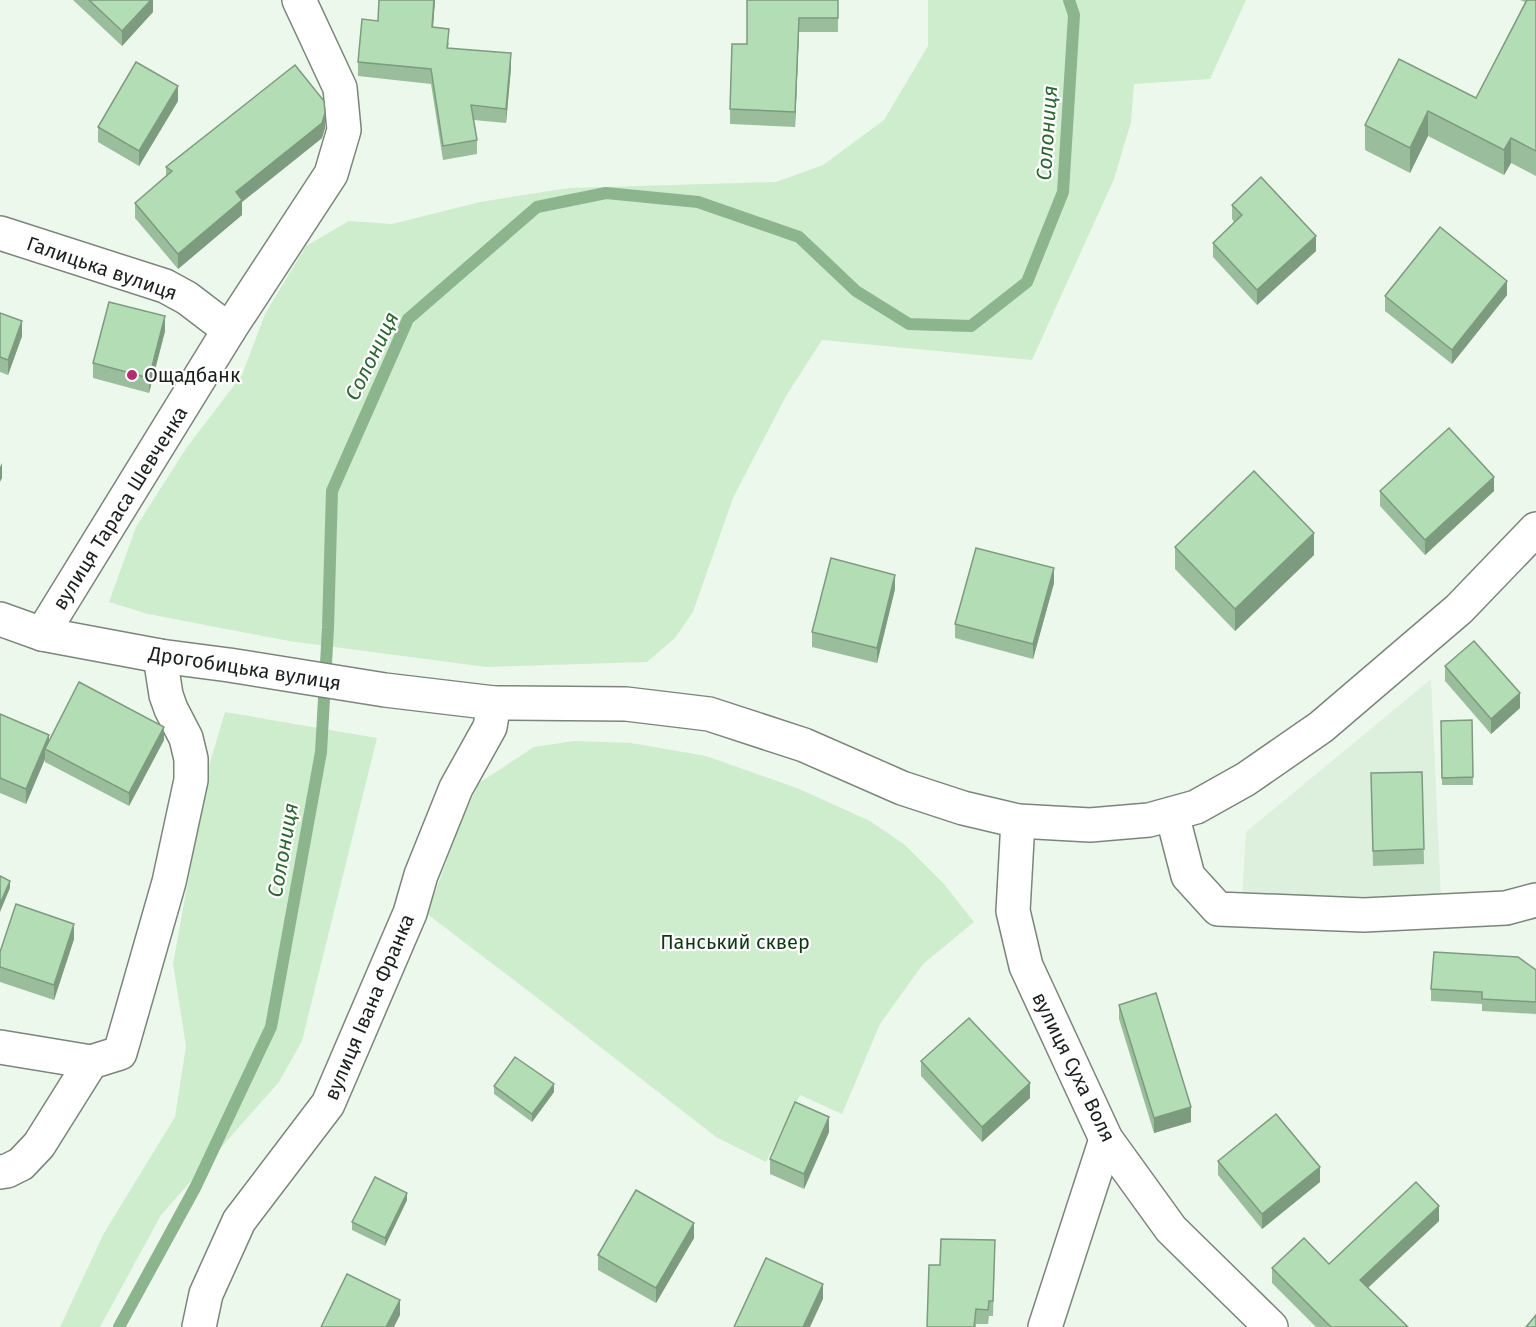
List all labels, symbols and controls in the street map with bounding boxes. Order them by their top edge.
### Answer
water label: Солониця [1031,84,1063,182]
street label: Галицька вулиця [24,231,180,305]
water label: Солониця [339,307,405,405]
place label: Ощадбанк [144,363,241,387]
marker: Ощадбанк [125,368,139,382]
street label: вулиця Тараса Шевченка [47,402,193,614]
street label: Дрогобицька вулиця [146,641,343,695]
water label: Солониця [262,801,304,899]
street label: вулиця Івана Франка [319,910,419,1104]
park label: Панський сквер [660,930,810,954]
street label: вулиця Суха Воля [1027,988,1121,1146]

